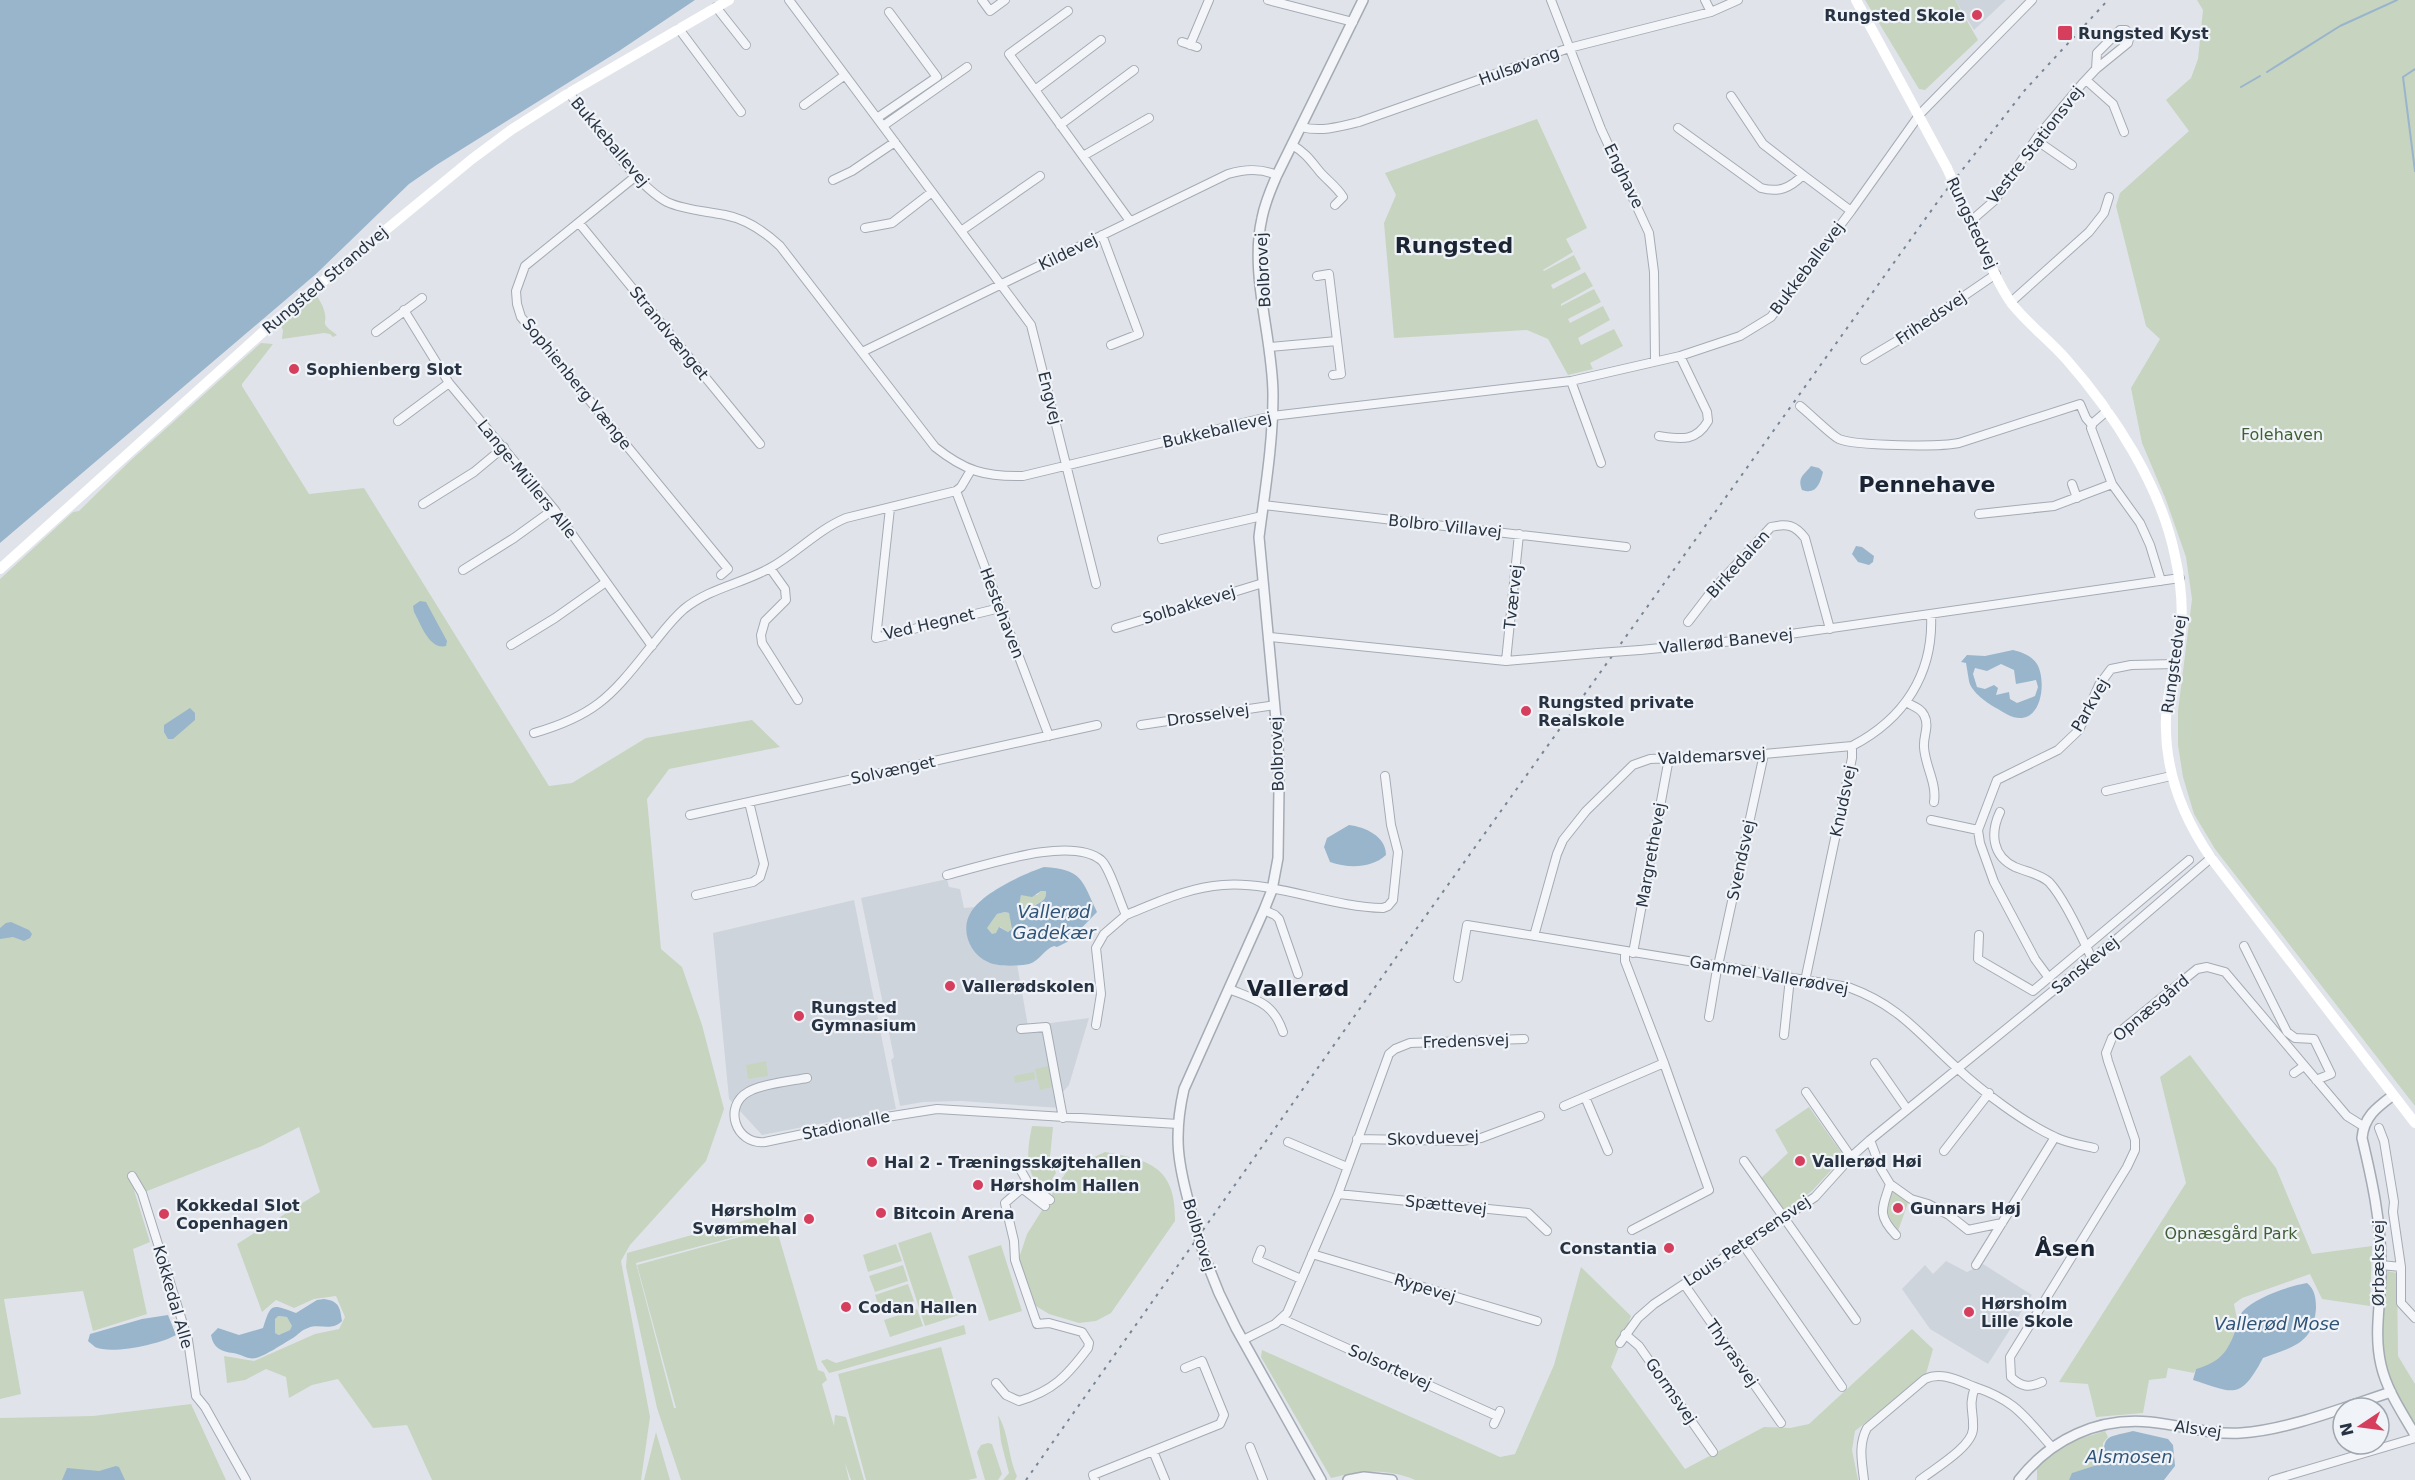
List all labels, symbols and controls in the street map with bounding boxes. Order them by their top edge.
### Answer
place label: Rungsted Skole [1824,6,1965,25]
marker: Rungsted Skole [1970,8,1984,22]
marker: Rungsted Kyst [2056,24,2074,42]
place label: Rungsted Kyst [2078,24,2209,43]
street label: Hulsøvang [1476,43,1562,89]
street label: Vestre Stationsvej [1983,82,2087,208]
street label: Bukkeballevej [567,93,653,191]
street label: Enghave [1600,141,1648,211]
street label: Rungstedvej [1942,174,2002,272]
street label: Bukkeballevej [1766,218,1848,318]
street label: Rungsted Strandvej [259,222,391,338]
street label: Kildevej [1035,230,1101,274]
street label: Bolbrovej [1252,232,1274,308]
district label: Rungsted [1395,233,1513,258]
street label: Strandvænget [626,282,712,384]
street label: Frihedsvej [1892,287,1970,349]
street label: Sophienberg Vænge [518,315,636,453]
place label: Sophienberg Slot [306,360,462,379]
marker: Sophienberg Slot [287,362,301,376]
street label: Engvej [1034,369,1066,427]
street label: Bukkeballevej [1161,408,1273,452]
street label: Lange-Müllers Alle [473,416,581,542]
park label: Folehaven [2241,425,2323,444]
district label: Pennehave [1858,472,1996,497]
street label: Bolbro Villavej [1387,511,1503,541]
street label: Birkedalen [1703,526,1773,602]
street label: Tværvej [1500,564,1526,631]
street label: Hestehaven [976,565,1028,661]
street label: Solbakkevej [1140,582,1238,628]
street label: Ved Hegnet [882,604,976,644]
street label: Rungstedvej [2158,614,2190,714]
street label: Vallerød Banevej [1658,625,1794,657]
street label: Parkvej [2067,675,2113,735]
place label: Rungsted private Realskole [1538,693,1694,730]
street label: Drosselvej [1166,700,1250,730]
marker: Rungsted private Realskole [1519,704,1533,718]
street label: Bolbrovej [1266,716,1288,792]
street label: Valdemarsvej [1658,744,1766,768]
street label: Solvænget [849,752,937,788]
street label: Knudsvej [1826,763,1860,839]
street label: Margrethevej [1632,801,1670,909]
street label: Svendsvej [1723,818,1759,902]
water label: Vallerød Gadekær [1012,901,1097,943]
street label: Sanskevej [2048,932,2122,998]
street label: Gammel Vallerødvej [1688,952,1850,998]
street label: Opnæsgård [2109,971,2193,1045]
district label: Vallerød [1247,976,1349,1001]
place label: Vallerødskolen [962,977,1095,996]
marker: Vallerødskolen [943,979,957,993]
place label: Rungsted Gymnasium [811,998,917,1035]
marker: Rungsted Gymnasium [792,1009,806,1023]
street label: Fredensvej [1423,1030,1509,1052]
street label: Stadionalle [800,1106,892,1144]
street label: Skovduevej [1387,1127,1479,1149]
place label: Vallerød Høi [1812,1152,1922,1171]
place label: Hal 2 - Træningsskøjtehallen [884,1153,1141,1172]
marker: Vallerød Høi [1793,1154,1807,1168]
marker: Hal 2 - Træningsskøjtehallen [865,1155,879,1169]
place label: Hørsholm Hallen [990,1176,1139,1195]
marker: Hørsholm Hallen [971,1178,985,1192]
street label: Spættevej [1404,1191,1488,1219]
street label: Louis Petersensvej [1680,1192,1814,1290]
place label: Kokkedal Slot Copenhagen [176,1196,300,1233]
street label: Bolbrovej [1179,1196,1219,1274]
place label: Gunnars Høj [1910,1199,2021,1218]
place label: Hørsholm Svømmehal [692,1201,797,1238]
marker: Gunnars Høj [1891,1201,1905,1215]
place label: Bitcoin Arena [893,1204,1015,1223]
marker: Bitcoin Arena [874,1206,888,1220]
marker: Kokkedal Slot Copenhagen [157,1207,171,1221]
marker: Hørsholm Svømmehal [802,1212,816,1226]
street label: Ørbæksvej [2369,1220,2388,1306]
park label: Opnæsgård Park [2164,1224,2298,1243]
district label: Åsen [2035,1236,2095,1261]
place label: Constantia [1560,1239,1657,1258]
marker: Constantia [1662,1241,1676,1255]
street label: Kokkedal Alle [149,1243,197,1351]
street label: Rypevej [1392,1270,1458,1306]
place label: Hørsholm Lille Skole [1981,1294,2073,1331]
place label: Codan Hallen [858,1298,977,1317]
marker: Codan Hallen [839,1300,853,1314]
marker: Hørsholm Lille Skole [1962,1305,1976,1319]
water label: Vallerød Mose [2214,1313,2340,1334]
street label: Thyrasvej [1701,1315,1762,1390]
street label: Solsortevej [1345,1340,1435,1394]
street label: Gormsvej [1641,1354,1701,1428]
north arrow [2331,1396,2391,1456]
street label: Alsvej [2173,1416,2223,1442]
text: N [2336,1421,2358,1438]
water label: Alsmosen [2084,1446,2173,1467]

